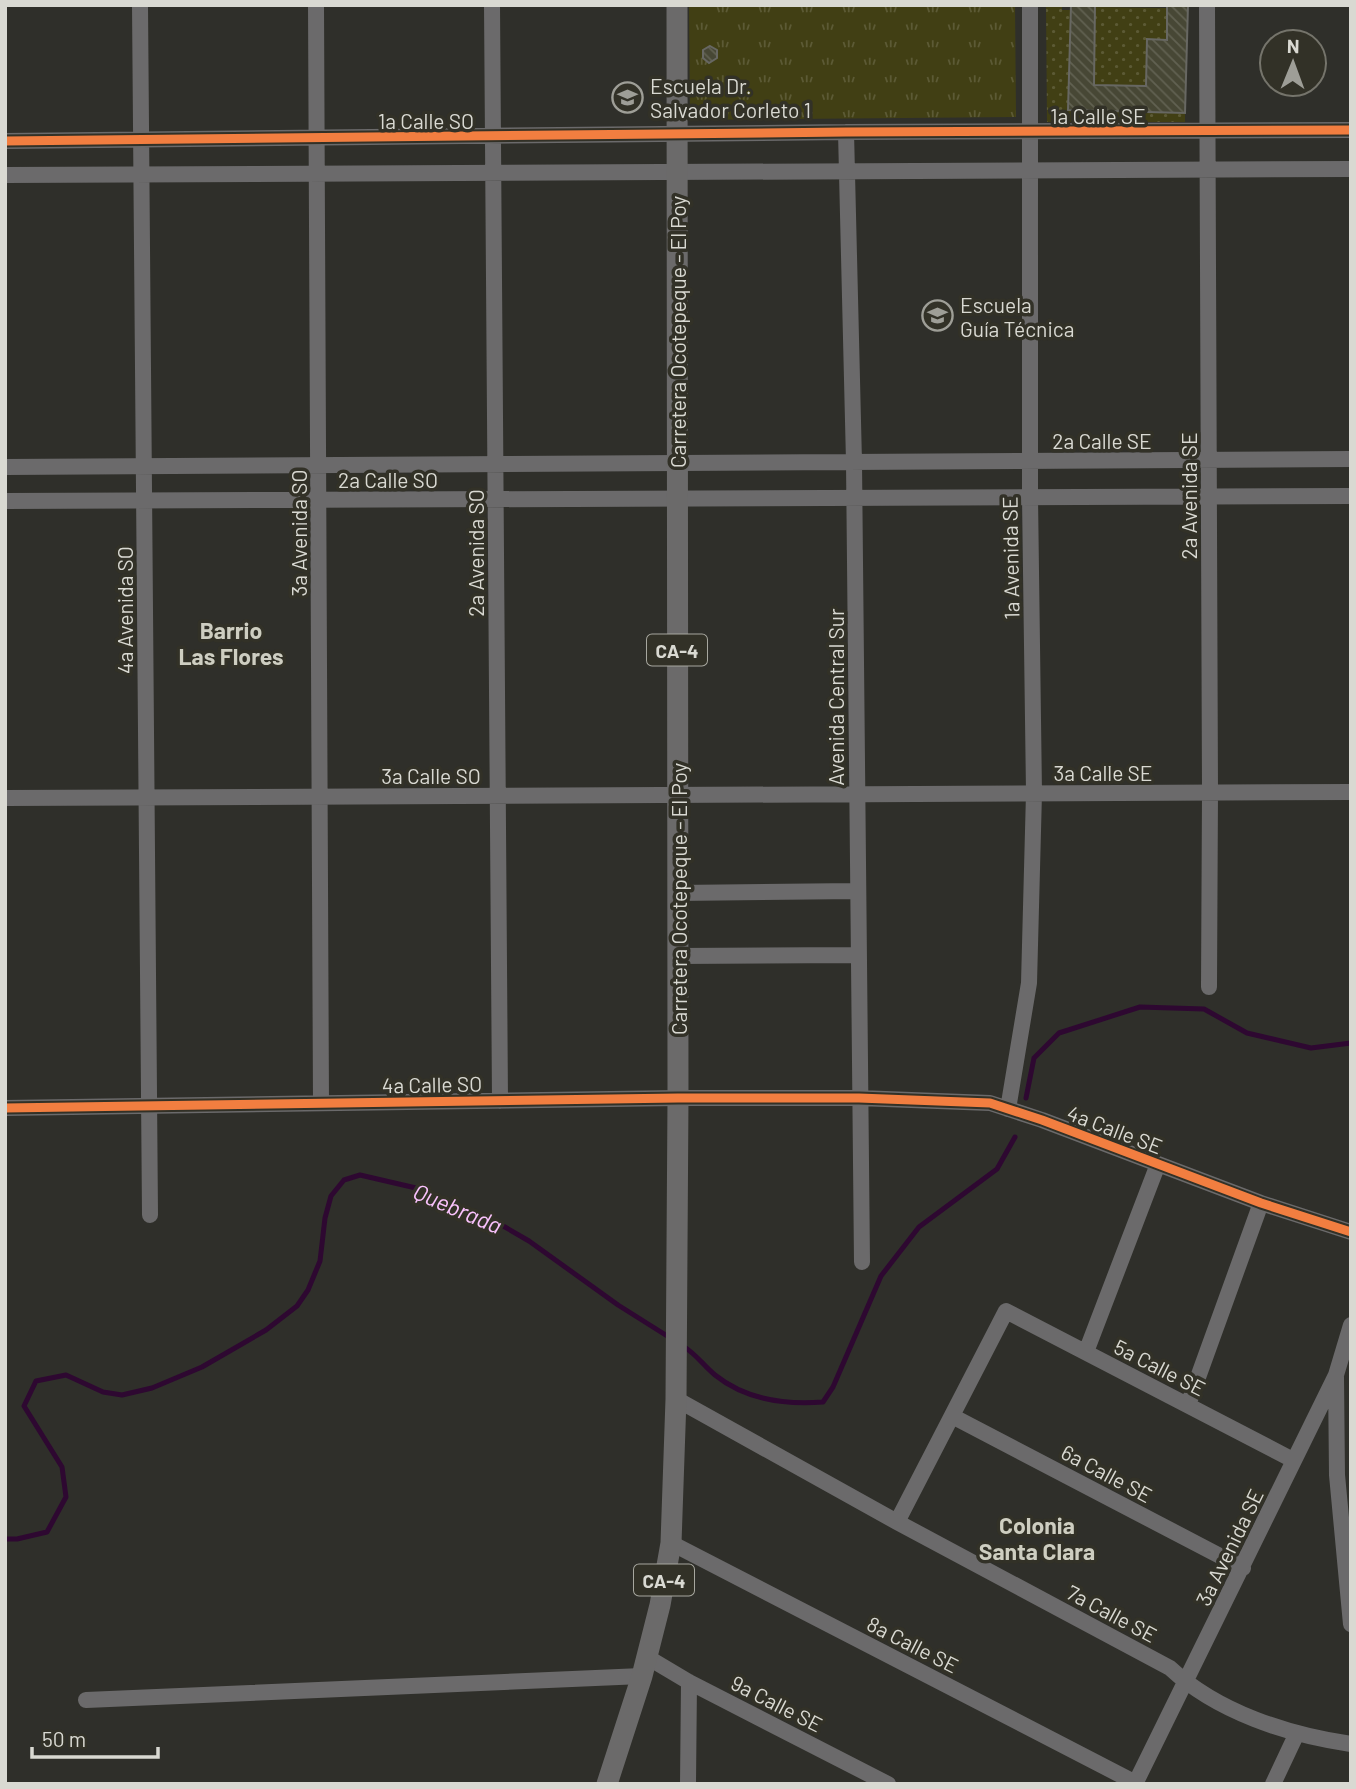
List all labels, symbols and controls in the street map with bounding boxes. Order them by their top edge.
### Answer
north arrow [1258,28,1328,98]
text: N [1287,34,1300,57]
place label: Escuela Dr. Salvador Corleto 1 [650,73,811,122]
school or university icon: Escuela Dr. Salvador Corleto 1 [610,80,644,114]
street label: 1a Calle SE [1050,103,1146,128]
street label: 1a Calle SO [378,108,474,133]
street label: Carretera Ocotepeque - El Poy [665,196,690,468]
place label: Escuela Guía Técnica [960,292,1074,341]
school or university icon: Escuela Guía Técnica [920,299,954,333]
street label: 2a Calle SE [1052,428,1152,453]
street label: 2a Avenida SE [1176,432,1201,560]
street label: 2a Calle SO [338,467,438,492]
street label: 3a Avenida SO [286,469,311,597]
street label: 2a Avenida SO [463,489,488,617]
street label: 1a Avenida SE [996,496,1024,620]
street label: 4a Avenida SO [112,546,137,674]
street label: Avenida Central Sur [823,608,848,786]
district label: Barrio Las Flores [178,616,284,670]
road number: CA-4 [647,635,707,666]
street label: 3a Calle SE [1053,760,1153,785]
street label: 3a Calle SO [381,763,481,788]
street label: Carretera Ocotepeque - El Poy [666,763,691,1035]
street label: 4a Calle SO [382,1071,482,1097]
street label: 4a Calle SE [1064,1099,1166,1159]
water label: Quebrada [410,1177,506,1239]
street label: 5a Calle SE [1110,1333,1210,1401]
street label: 6a Calle SE [1057,1439,1157,1507]
street label: 3a Avenida SE [1190,1485,1268,1609]
district label: Colonia Santa Clara [979,1511,1095,1565]
road number: CA-4 [634,1564,694,1596]
street label: 7a Calle SE [1063,1579,1161,1647]
street label: 8a Calle SE [863,1610,963,1678]
street label: 9a Calle SE [727,1669,827,1737]
scale bar [32,1716,158,1760]
text: 50 m [42,1726,86,1751]

